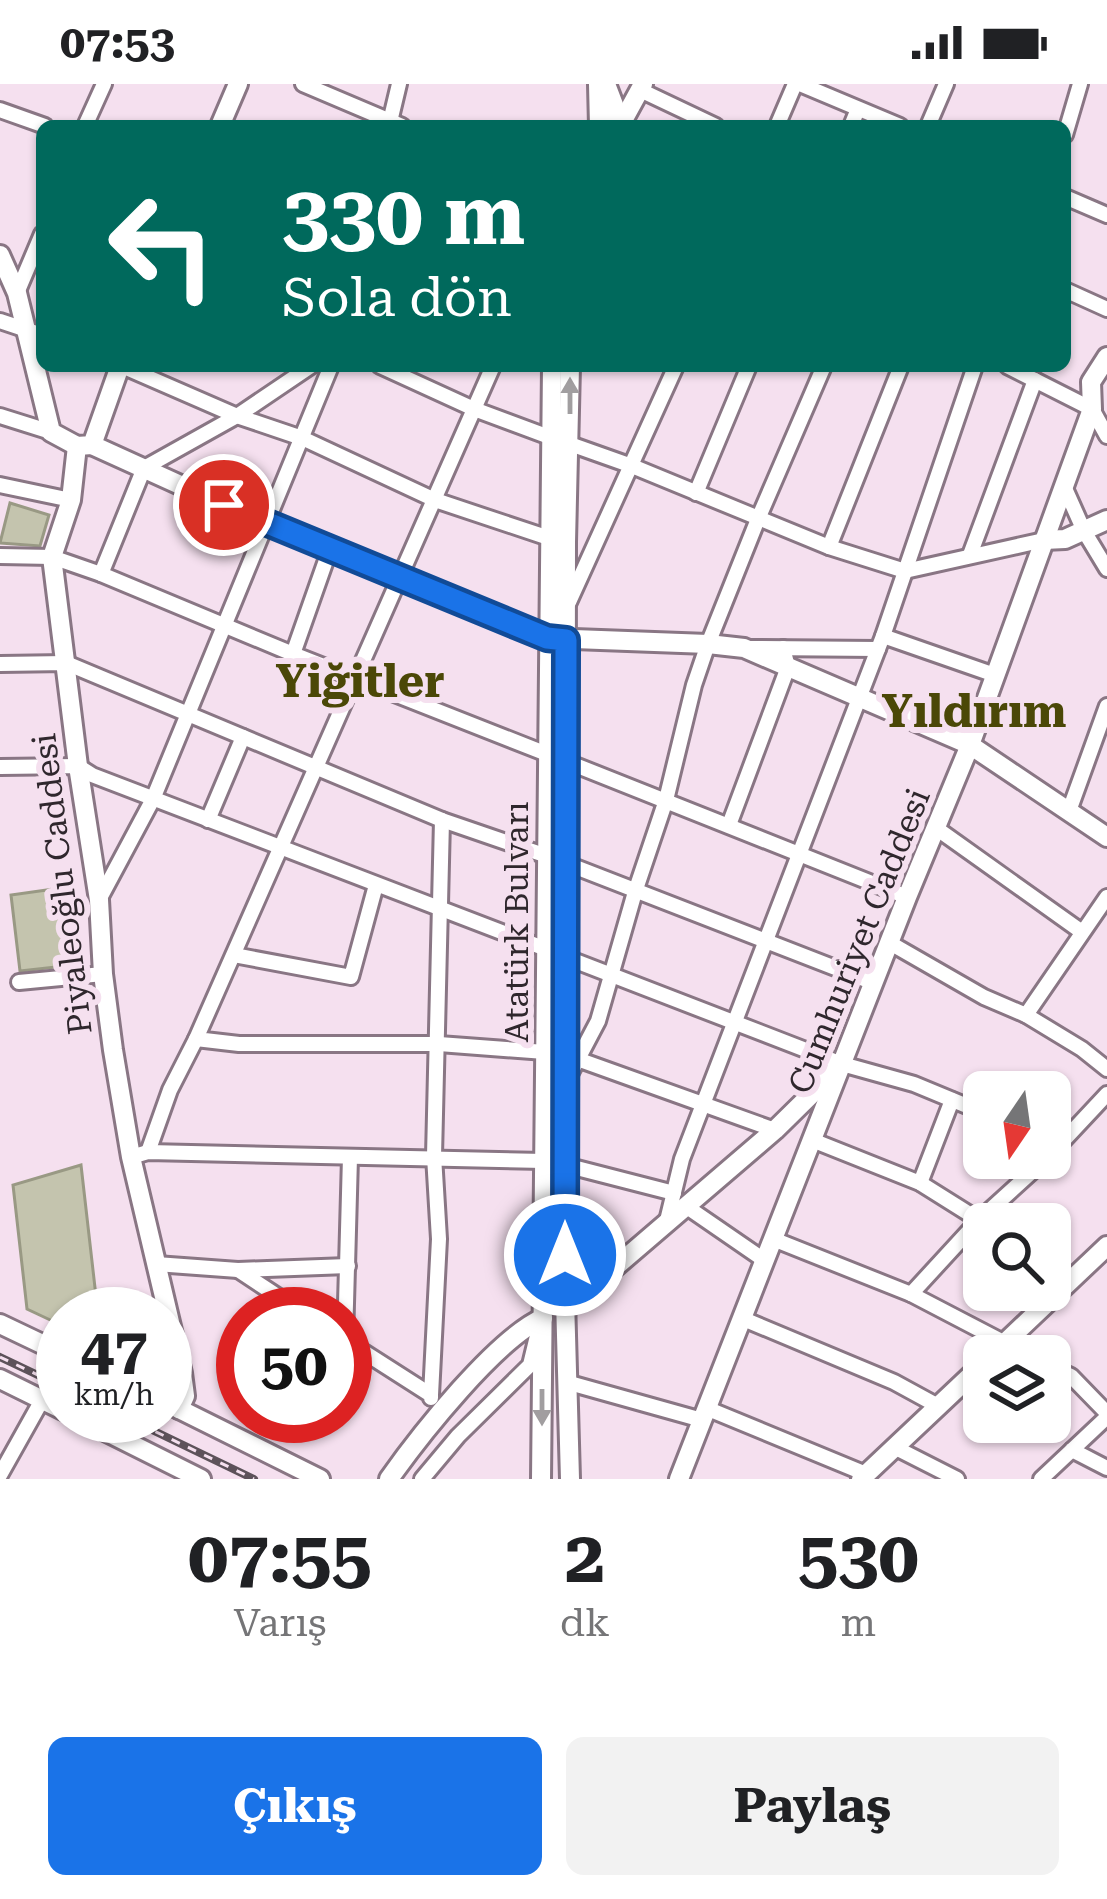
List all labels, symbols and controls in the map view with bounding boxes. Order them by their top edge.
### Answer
text: 07:53 [60,16,175,69]
text: 330 m [282,166,525,264]
icon: left [84,168,240,324]
text: Sola dön [282,266,512,329]
one-way arrow [560,376,580,414]
pin [173,454,275,556]
icon: arrive [191,472,257,538]
district label: Yiğitler [275,655,445,708]
district label: Yıldırım [882,685,1066,738]
street label: Piyaleoğlu Caddesi [24,731,100,1037]
street label: Cumhuriyet Caddesi [780,783,938,1099]
street label: Atatürk Bulvarı [497,801,536,1043]
north arrow [963,1071,1071,1179]
map controls [963,1071,1071,1443]
position arrow [502,1192,628,1318]
button: search [963,1203,1071,1311]
speed limit sign: 50 [216,1287,372,1443]
text: 47 [80,1314,148,1385]
button: layers [963,1335,1071,1443]
text: km/h [74,1377,154,1412]
one-way arrow [532,1389,552,1427]
text: 07:55 [188,1515,372,1600]
text: 2 [565,1515,605,1600]
text: 530 [798,1515,919,1600]
text: Varış [233,1600,327,1646]
text: dk [560,1600,610,1646]
text: m [841,1600,876,1646]
button: Çıkış [48,1737,542,1875]
button: Paylaş [566,1737,1059,1875]

